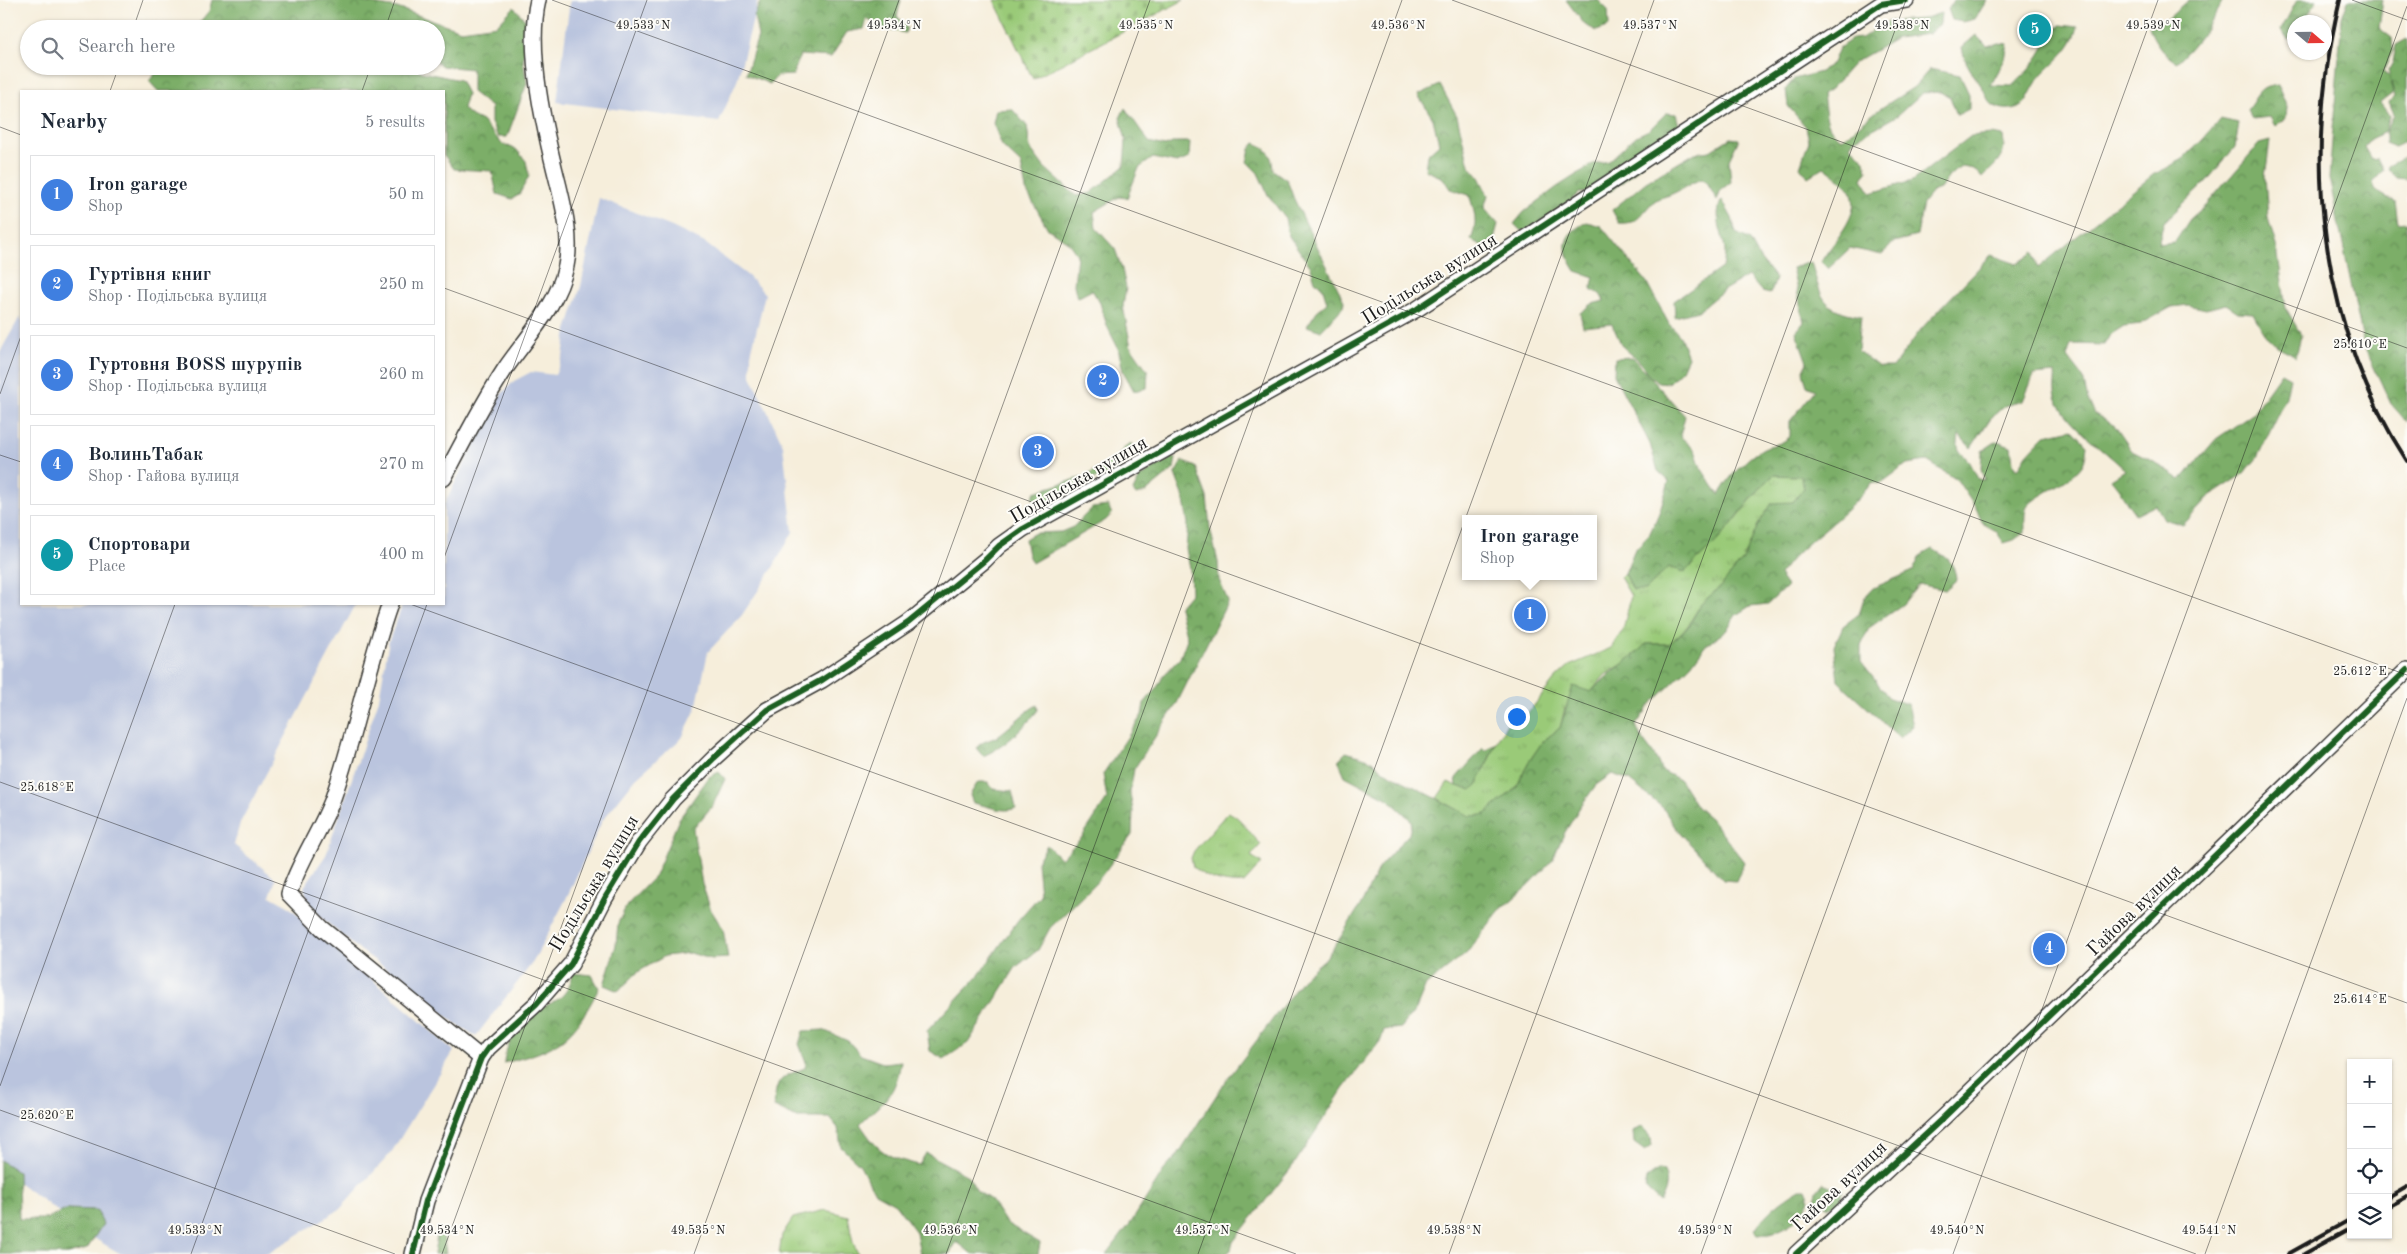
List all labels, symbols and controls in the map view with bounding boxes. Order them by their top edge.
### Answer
pin: 5 [2019,11,2051,49]
north arrow [2287,15,2332,60]
text: 49.533°N [616,19,670,32]
text: 49.534°N [867,19,921,32]
text: 49.535°N [1119,19,1173,32]
text: 49.536°N [1371,19,1425,32]
text: 49.537°N [1623,19,1677,32]
text: 49.538°N [1875,19,1929,32]
text: 49.539°N [2126,19,2180,32]
search box [20,20,445,75]
icon: search [38,34,66,62]
text: Search here [78,38,175,57]
text: Nearby [40,112,108,133]
text: 5 results [365,115,425,131]
text: Iron garage [88,176,188,195]
text: 1 [52,187,62,203]
text: 50 m [388,187,424,203]
text: Shop [88,199,123,215]
street label: Подільська вулиця [1359,231,1501,329]
text: Гуртівня книг [88,266,211,285]
text: 2 [52,277,62,293]
text: 250 m [379,277,424,293]
text: Shop · Подільська вулиця [88,289,267,305]
text: 25.610°E [2333,338,2387,351]
text: Гуртовня BOSS шурупів [88,356,302,375]
pin: 2 [1087,362,1119,400]
text: 3 [52,367,62,383]
text: 260 m [379,367,424,383]
text: Shop · Подільська вулиця [88,379,267,395]
pin: 3 [1022,433,1054,471]
street label: Подільська вулиця [1007,434,1151,528]
text: ВолиньТабак [88,446,203,465]
text: 4 [52,457,62,473]
text: 270 m [379,457,424,473]
text: Shop · Гайова вулиця [88,469,239,485]
popup [1462,515,1597,580]
text: Iron garage [1480,528,1579,547]
text: Спортовари [88,536,190,555]
text: 5 [52,547,62,563]
text: 400 m [379,547,424,563]
text: Shop [1480,551,1515,567]
text: Place [88,559,125,575]
pin: 1 [1514,596,1546,634]
text: 25.612°E [2333,665,2387,678]
your location [1504,704,1530,730]
text: 25.618°E [20,781,74,794]
street label: Подільська вулиця [547,812,643,955]
street label: Гайова вулиця [2084,862,2186,960]
pin: 4 [2033,930,2065,968]
text: 25.614°E [2333,993,2387,1006]
map controls [2347,1059,2392,1239]
button: + [2347,1059,2392,1104]
button: − [2347,1104,2392,1149]
text: 25.620°E [20,1109,74,1122]
street label: Гайова вулиця [1789,1138,1891,1236]
button: locate [2347,1149,2392,1194]
button: layers [2347,1194,2392,1239]
text: 49.533°N [168,1224,222,1237]
text: 49.534°N [420,1224,474,1237]
text: 49.535°N [671,1224,725,1237]
text: 49.536°N [923,1224,977,1237]
text: 49.537°N [1175,1224,1229,1237]
text: 49.538°N [1427,1224,1481,1237]
text: 49.539°N [1678,1224,1732,1237]
text: 49.540°N [1930,1224,1984,1237]
text: 49.541°N [2182,1224,2236,1237]

